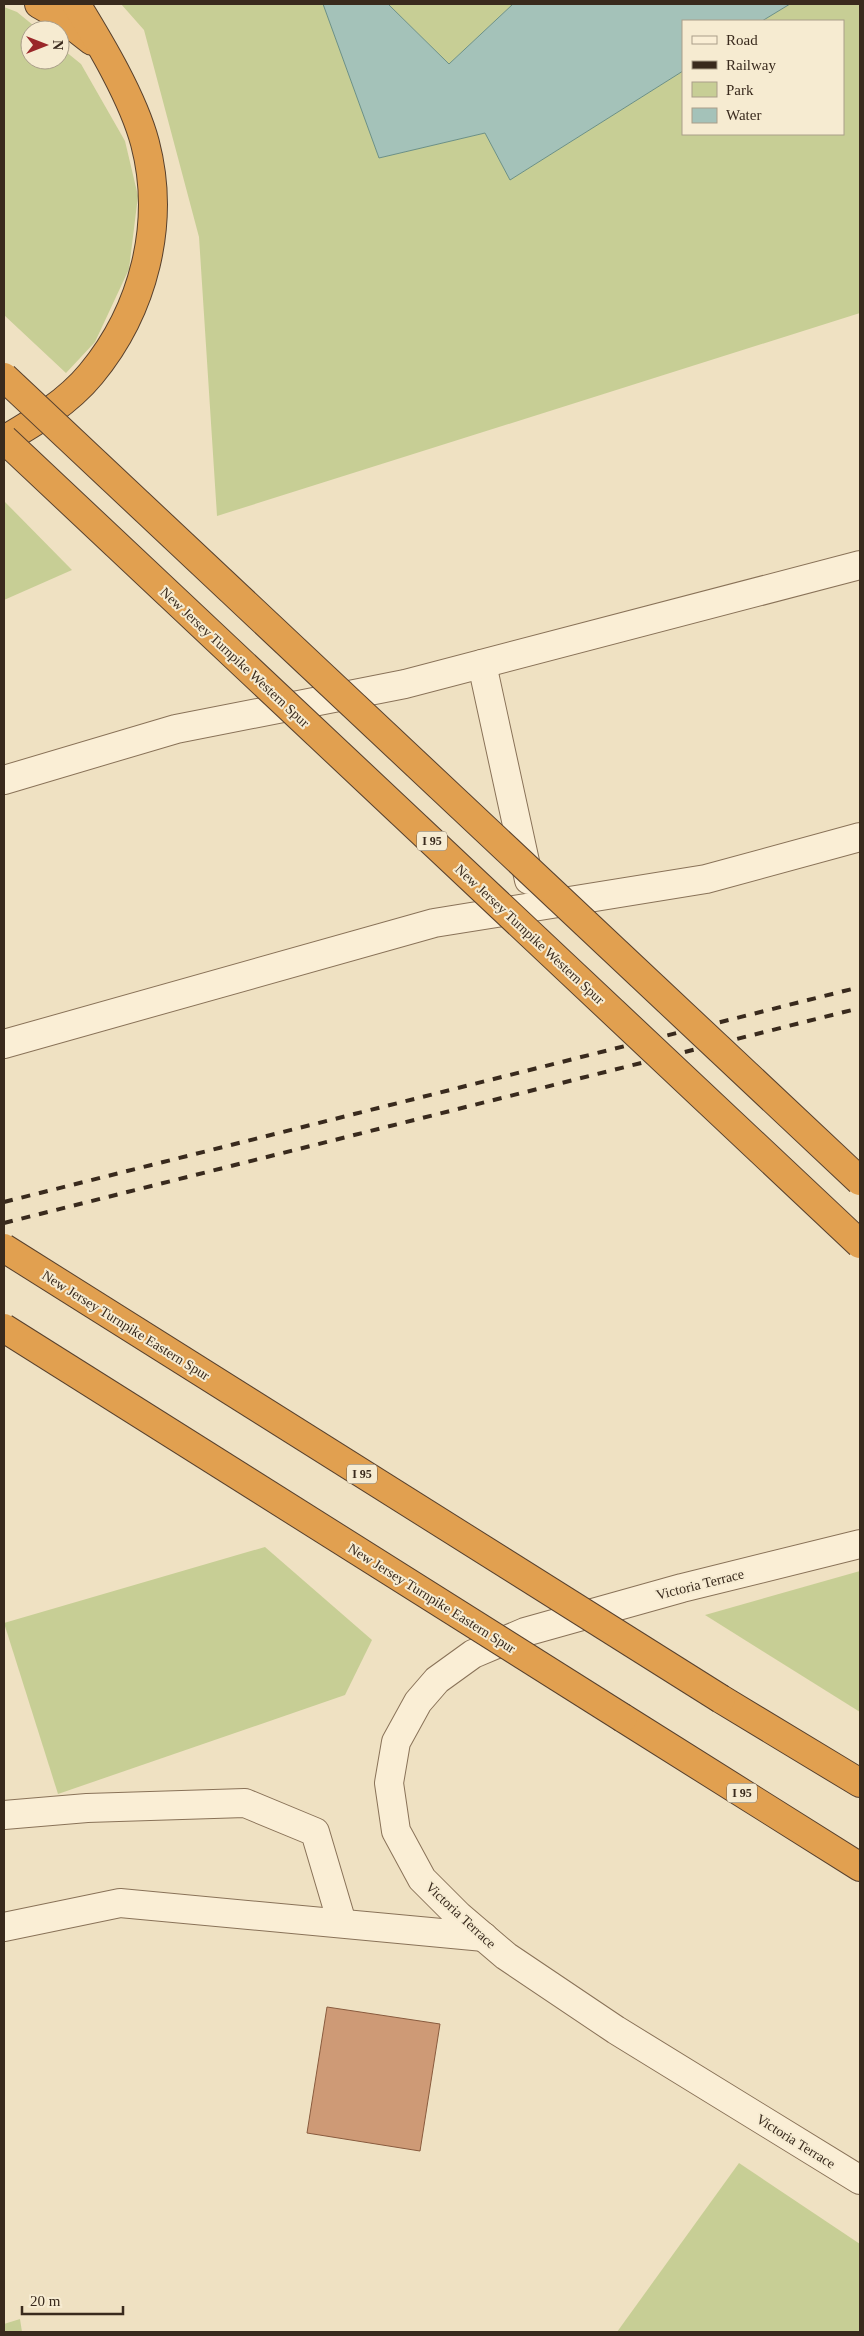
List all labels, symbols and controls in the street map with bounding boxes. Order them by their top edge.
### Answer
north arrow [20,20,70,70]
legend [682,20,844,135]
text: Road [726,32,758,48]
text: N [50,40,65,50]
text: Railway [726,57,776,73]
text: Park [726,82,754,98]
text: Water [726,107,761,123]
street label: New Jersey Turnpike Western Spur [157,584,312,730]
road number: I 95 [417,831,447,850]
street label: New Jersey Turnpike Western Spur [452,861,607,1007]
street label: New Jersey Turnpike Eastern Spur [39,1268,212,1383]
road number: I 95 [347,1465,377,1484]
street label: New Jersey Turnpike Eastern Spur [345,1541,518,1656]
street label: Victoria Terrace [655,1566,746,1603]
road number: I 95 [727,1784,757,1802]
street label: Victoria Terrace [423,1879,499,1952]
street label: Victoria Terrace [754,2111,838,2172]
scale bar [22,2284,124,2316]
text: 20 m [30,2293,61,2309]

